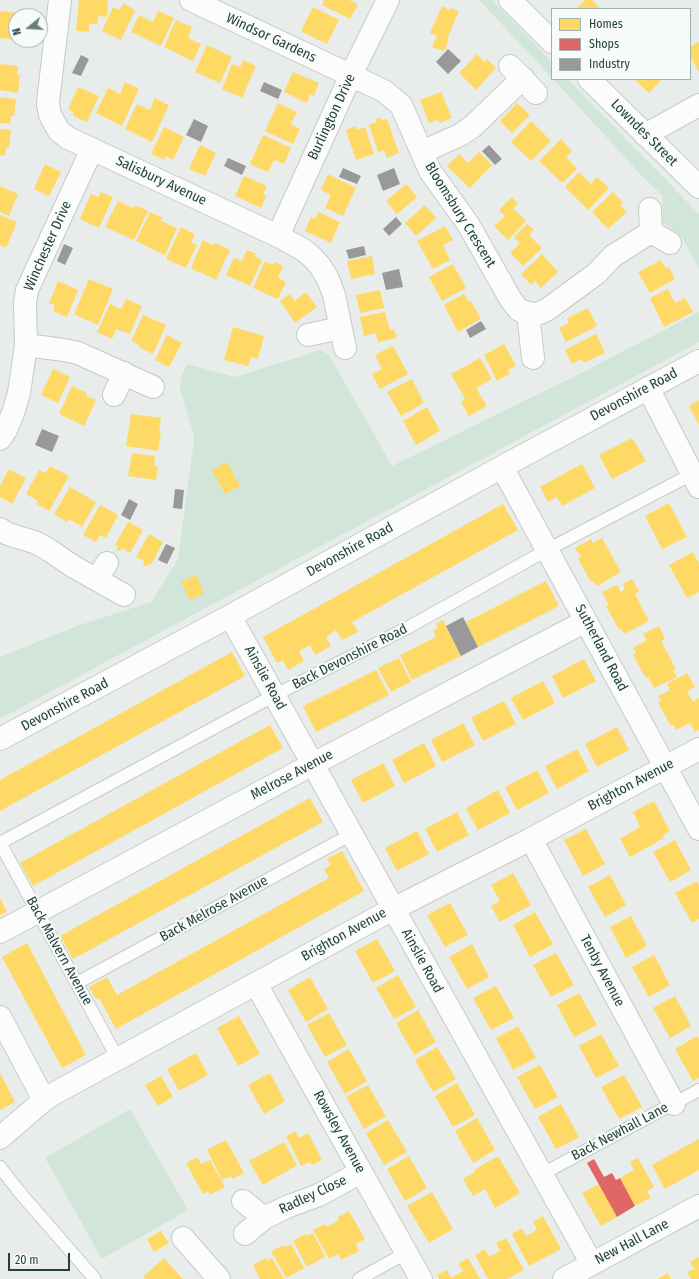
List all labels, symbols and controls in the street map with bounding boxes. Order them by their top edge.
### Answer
north arrow [8,8,48,48]
legend [551,8,691,80]
street label: Windsor Gardens [223,10,319,66]
text: Homes [589,17,623,31]
text: N [10,26,24,37]
text: Shops [589,37,619,51]
text: Industry [589,57,630,71]
street label: Burlington Drive [305,71,359,163]
street label: Lowndes Street [607,96,681,170]
street label: Salisbury Avenue [113,153,209,209]
street label: Bloomsbury Crescent [421,159,499,271]
street label: Winchester Drive [21,198,75,294]
street label: Devonshire Road [587,365,681,425]
street label: Devonshire Road [304,519,396,581]
street label: Sutherland Road [571,602,631,694]
street label: Back Devonshire Road [290,621,410,693]
street label: Ainslie Road [241,643,289,713]
street label: Devonshire Road [18,675,112,735]
street label: Melrose Avenue [248,746,336,804]
street label: Brighton Avenue [585,755,677,815]
street label: Back Melrose Avenue [157,872,271,946]
street label: Back Malvern Avenue [22,894,96,1008]
street label: Brighton Avenue [299,905,389,965]
street label: Ainslie Road [398,926,446,996]
street label: Tenby Avenue [576,932,628,1010]
street label: Rowsley Avenue [309,1088,369,1176]
street label: Back Newhall Lane [569,1099,671,1165]
street label: Radley Close [276,1172,350,1218]
street label: New Hall Lane [592,1216,672,1268]
scale bar [10,1245,72,1271]
text: 20 m [15,1253,39,1267]

